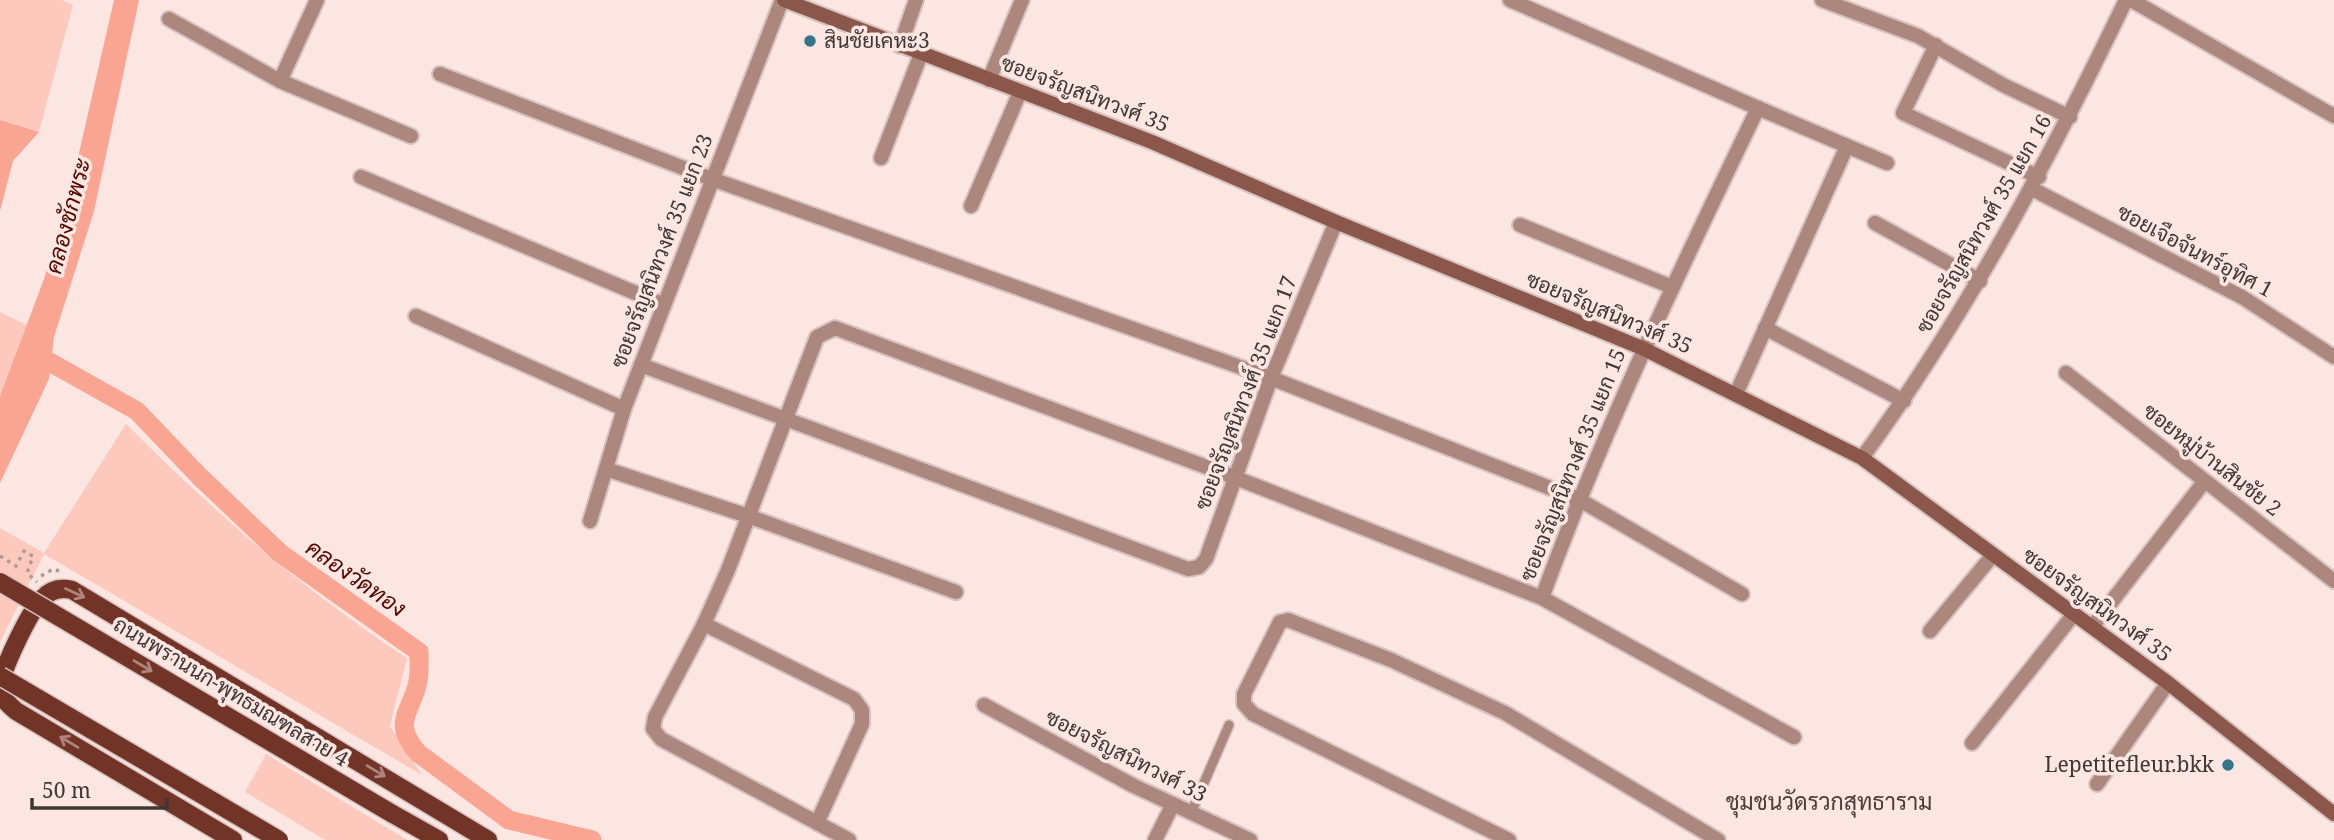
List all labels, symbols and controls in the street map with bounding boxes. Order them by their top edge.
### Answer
place label: สินชัยเคหะ3 [824,26,930,54]
marker: สินชัยเคหะ3 [802,33,818,49]
street label: ซอยจรัญสนิทวงศ์ 35 [997,48,1173,138]
street label: ซอยจรัญสนิทวงศ์ 35 แยก 16 [1909,109,2057,338]
street label: ซอยจรัญสนิทวงศ์ 35 แยก 23 [603,130,719,372]
water label: คลองชักพระ [36,154,98,277]
street label: ซอยเจือจันทร์อุทิศ 1 [2112,197,2278,304]
street label: ซอยจรัญสนิทวงศ์ 35 [1522,264,1697,360]
street label: ซอยจรัญสนิทวงศ์ 35 แยก 17 [1187,272,1303,514]
street label: ซอยจรัญสนิทวงศ์ 35 แยก 15 [1513,344,1632,585]
street label: ซอยหมู่บ้านสินชัย 2 [2137,396,2287,524]
water label: คลองวัดทอง [300,531,413,623]
street label: ซอยจรัญสนิทวงศ์ 35 [2017,541,2178,668]
one-way arrow [64,587,85,600]
street label: ถนนพรานนก-พุทธมณฑลสาย 4 [108,610,354,773]
one-way arrow [133,659,153,673]
street label: ซอยจรัญสนิทวงศ์ 33 [1041,702,1212,808]
one-way arrow [59,735,79,749]
place label: Lepetitefleur.bkk [2044,750,2215,778]
marker: Lepetitefleur.bkk [2220,757,2236,773]
one-way arrow [366,764,386,778]
scale bar [32,766,166,810]
text: 50 m [42,776,91,804]
district label: ชุมชนวัดรวกสุทธาราม [1726,785,1932,818]

